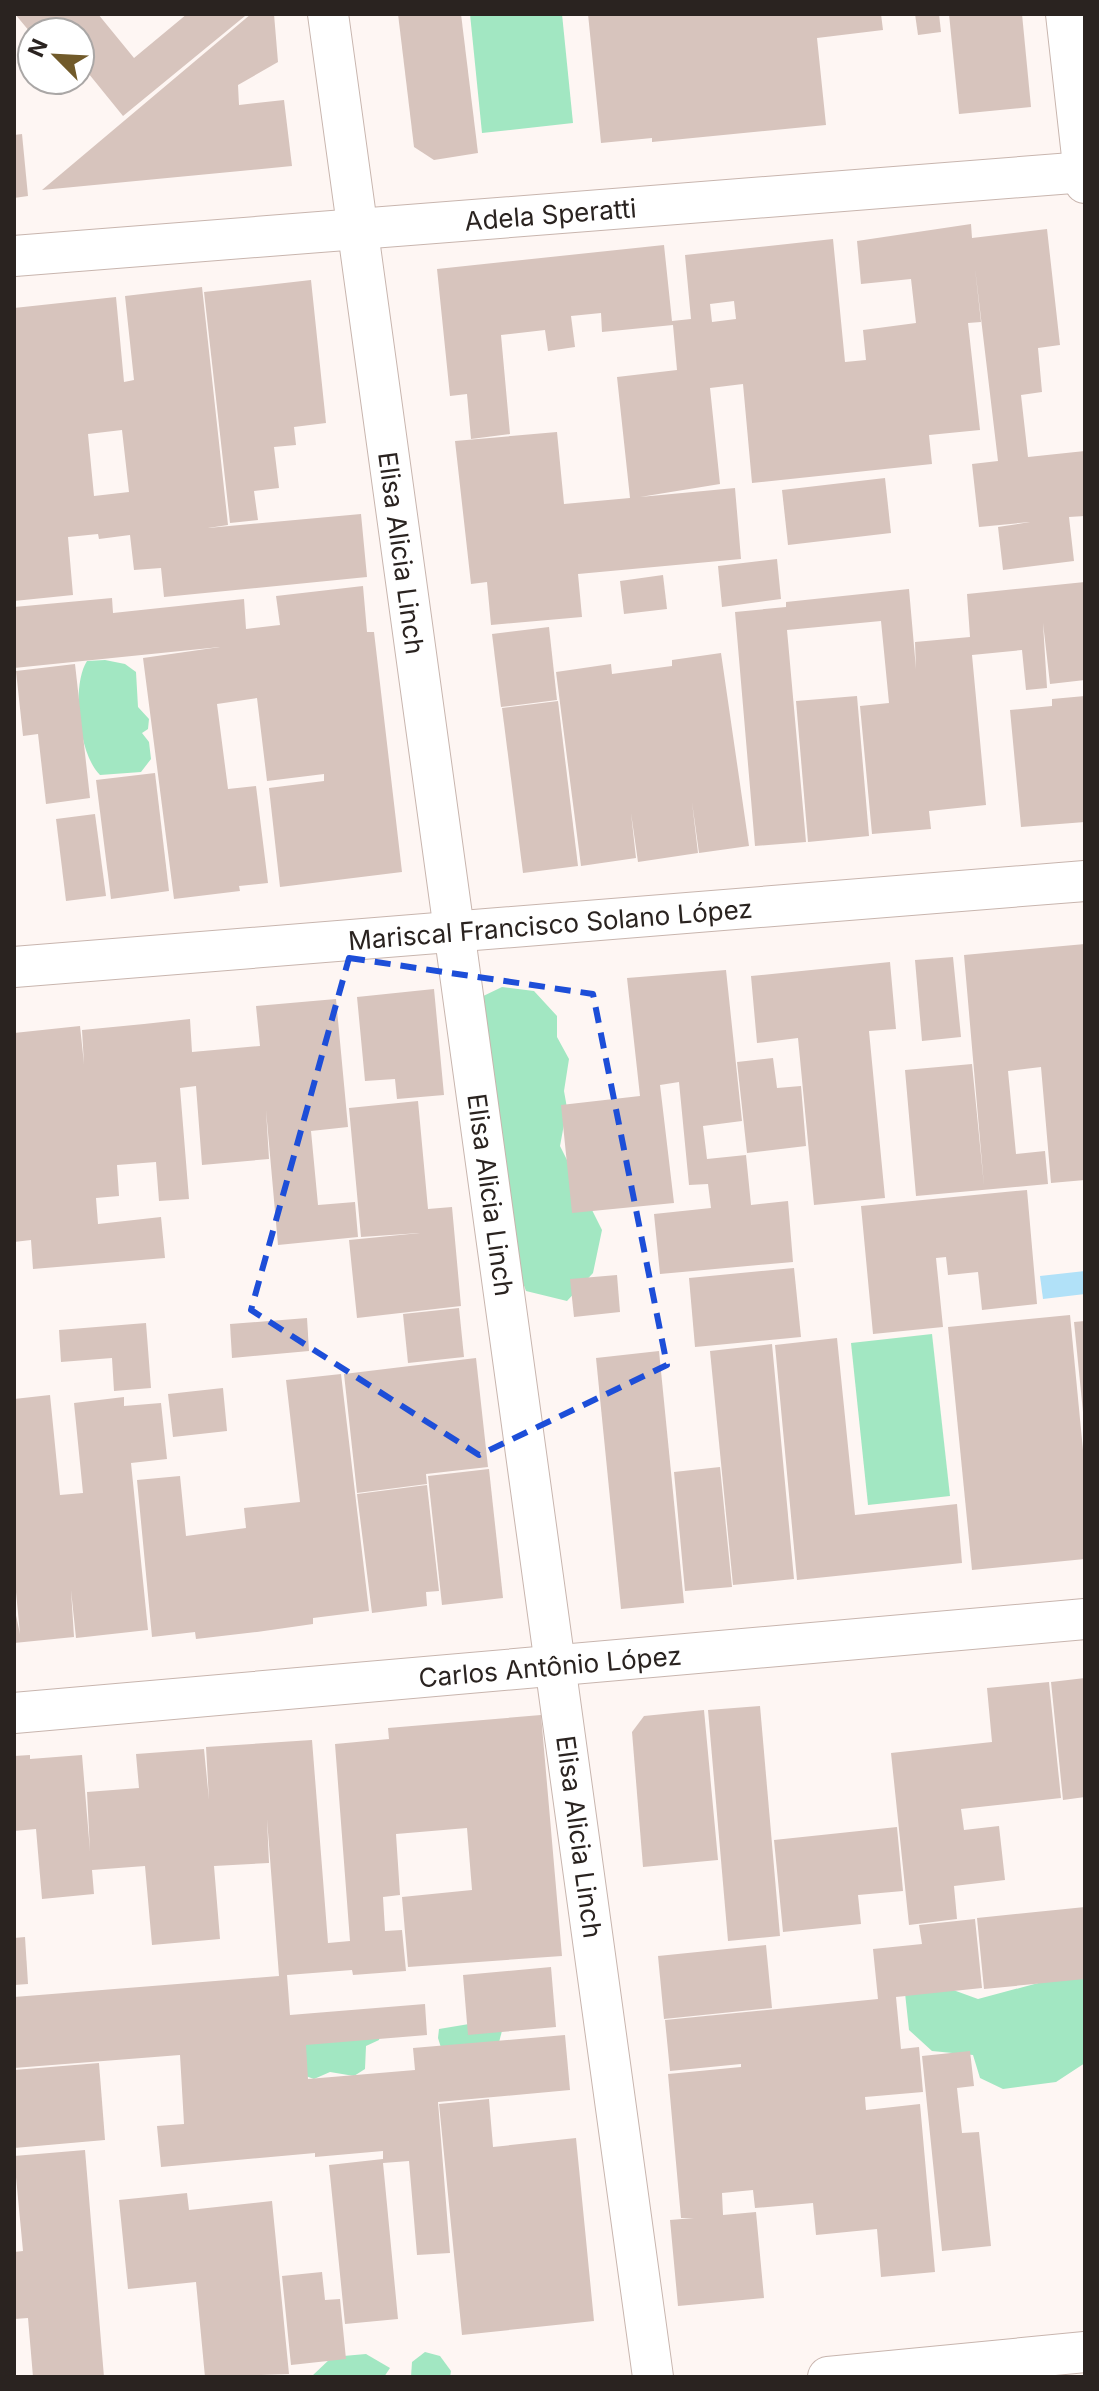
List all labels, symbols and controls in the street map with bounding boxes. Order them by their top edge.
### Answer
north arrow [16,16,96,96]
text: N [22,35,53,61]
street label: Adela Speratti [463,192,637,236]
street label: Elisa Alicia Linch [373,450,431,656]
street label: Mariscal Francisco Solano López [347,892,754,956]
street label: Elisa Alicia Linch [462,1092,521,1298]
street label: Carlos Antônio López [417,1639,683,1693]
street label: Elisa Alicia Linch [551,1733,609,1940]

